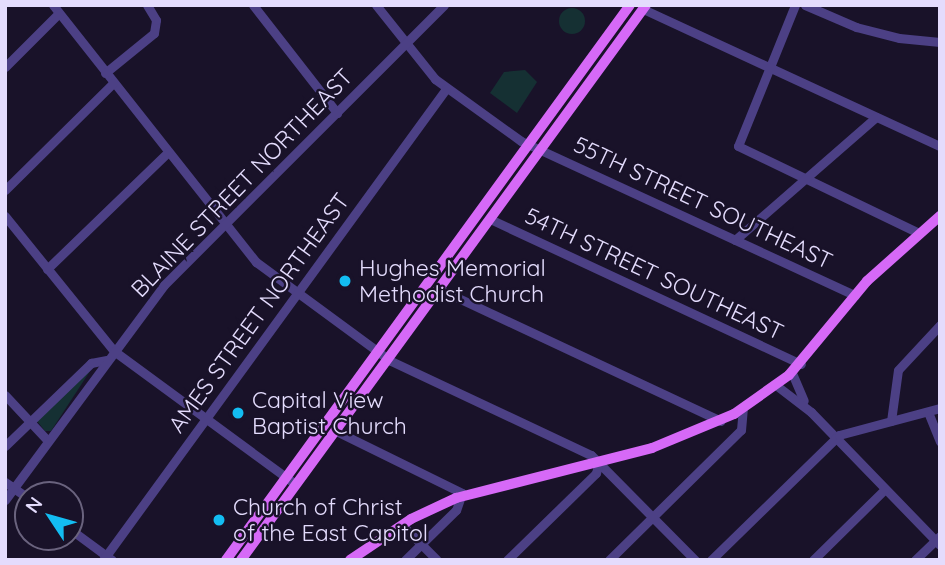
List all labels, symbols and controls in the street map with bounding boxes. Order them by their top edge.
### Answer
street label: BLAINE STREET NORTHEAST [125,63,359,303]
street label: 55TH STREET SOUTHEAST [569,131,837,275]
street label: AMES STREET NORTHEAST [163,188,355,438]
street label: 54TH STREET SOUTHEAST [520,202,788,346]
place label: Hughes Memorial Methodist Church [359,254,546,308]
marker: Hughes Memorial Methodist Church [337,273,353,289]
place label: Capital View Baptist Church [252,386,407,440]
marker: Capital View Baptist Church [230,405,246,421]
north arrow [14,481,84,551]
text: N [20,492,47,518]
place label: Church of Christ of the East Capitol [233,493,428,547]
marker: Church of Christ of the East Capitol [211,512,227,528]

